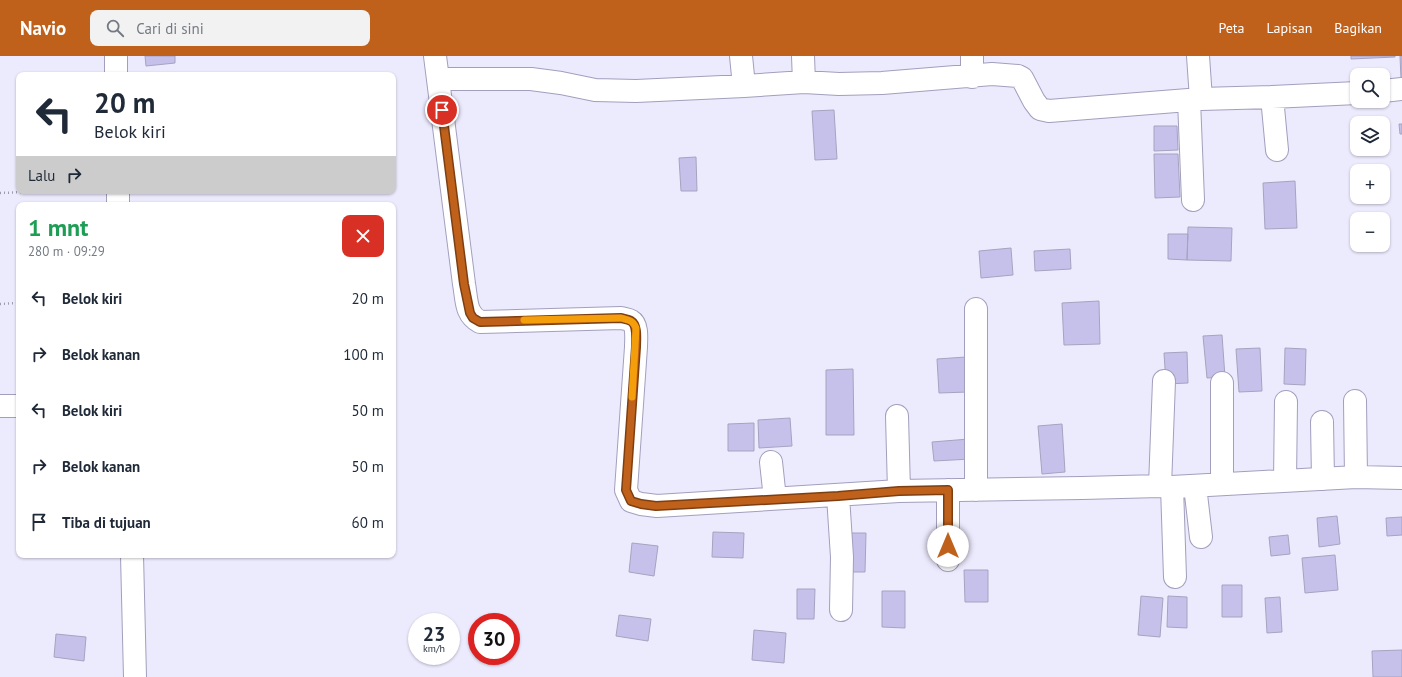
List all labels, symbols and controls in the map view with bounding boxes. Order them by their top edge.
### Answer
search box [90,10,370,46]
text: Navio [20,16,66,40]
icon: search [104,17,126,39]
text: Cari di sini [136,19,204,38]
text: Peta [1218,19,1245,37]
text: Lapisan [1267,19,1312,37]
text: Bagikan [1334,19,1382,37]
map controls [1350,68,1390,252]
button: search [1350,68,1390,108]
text: 20 m [94,84,155,121]
icon: left [28,88,80,140]
pin [425,93,459,127]
icon: arrive [431,99,453,121]
button: layers [1350,116,1390,156]
text: Belok kiri [94,120,166,143]
icon: right [63,164,85,186]
button: + [1350,164,1390,204]
text: Lalu [28,166,55,185]
text: 1 mnt [28,212,88,243]
button: − [1350,212,1390,252]
button: close [342,215,384,257]
text: 280 m · 09:29 [28,243,105,260]
icon: left [28,287,50,309]
text: Belok kiri [62,289,122,308]
text: 20 m [351,289,384,308]
icon: right [28,343,50,365]
text: Belok kanan [62,345,140,364]
text: 100 m [343,345,384,364]
icon: left [28,399,50,421]
text: Belok kiri [62,401,122,420]
text: 50 m [351,401,384,420]
icon: right [28,455,50,477]
text: Belok kanan [62,457,140,476]
text: 50 m [351,457,384,476]
icon: arrive [28,511,50,533]
text: Tiba di tujuan [62,513,151,532]
text: 60 m [351,513,384,532]
position arrow [927,525,969,567]
speed limit sign: 30 [468,613,520,665]
text: 23 [423,621,445,647]
text: km/h [423,642,445,655]

